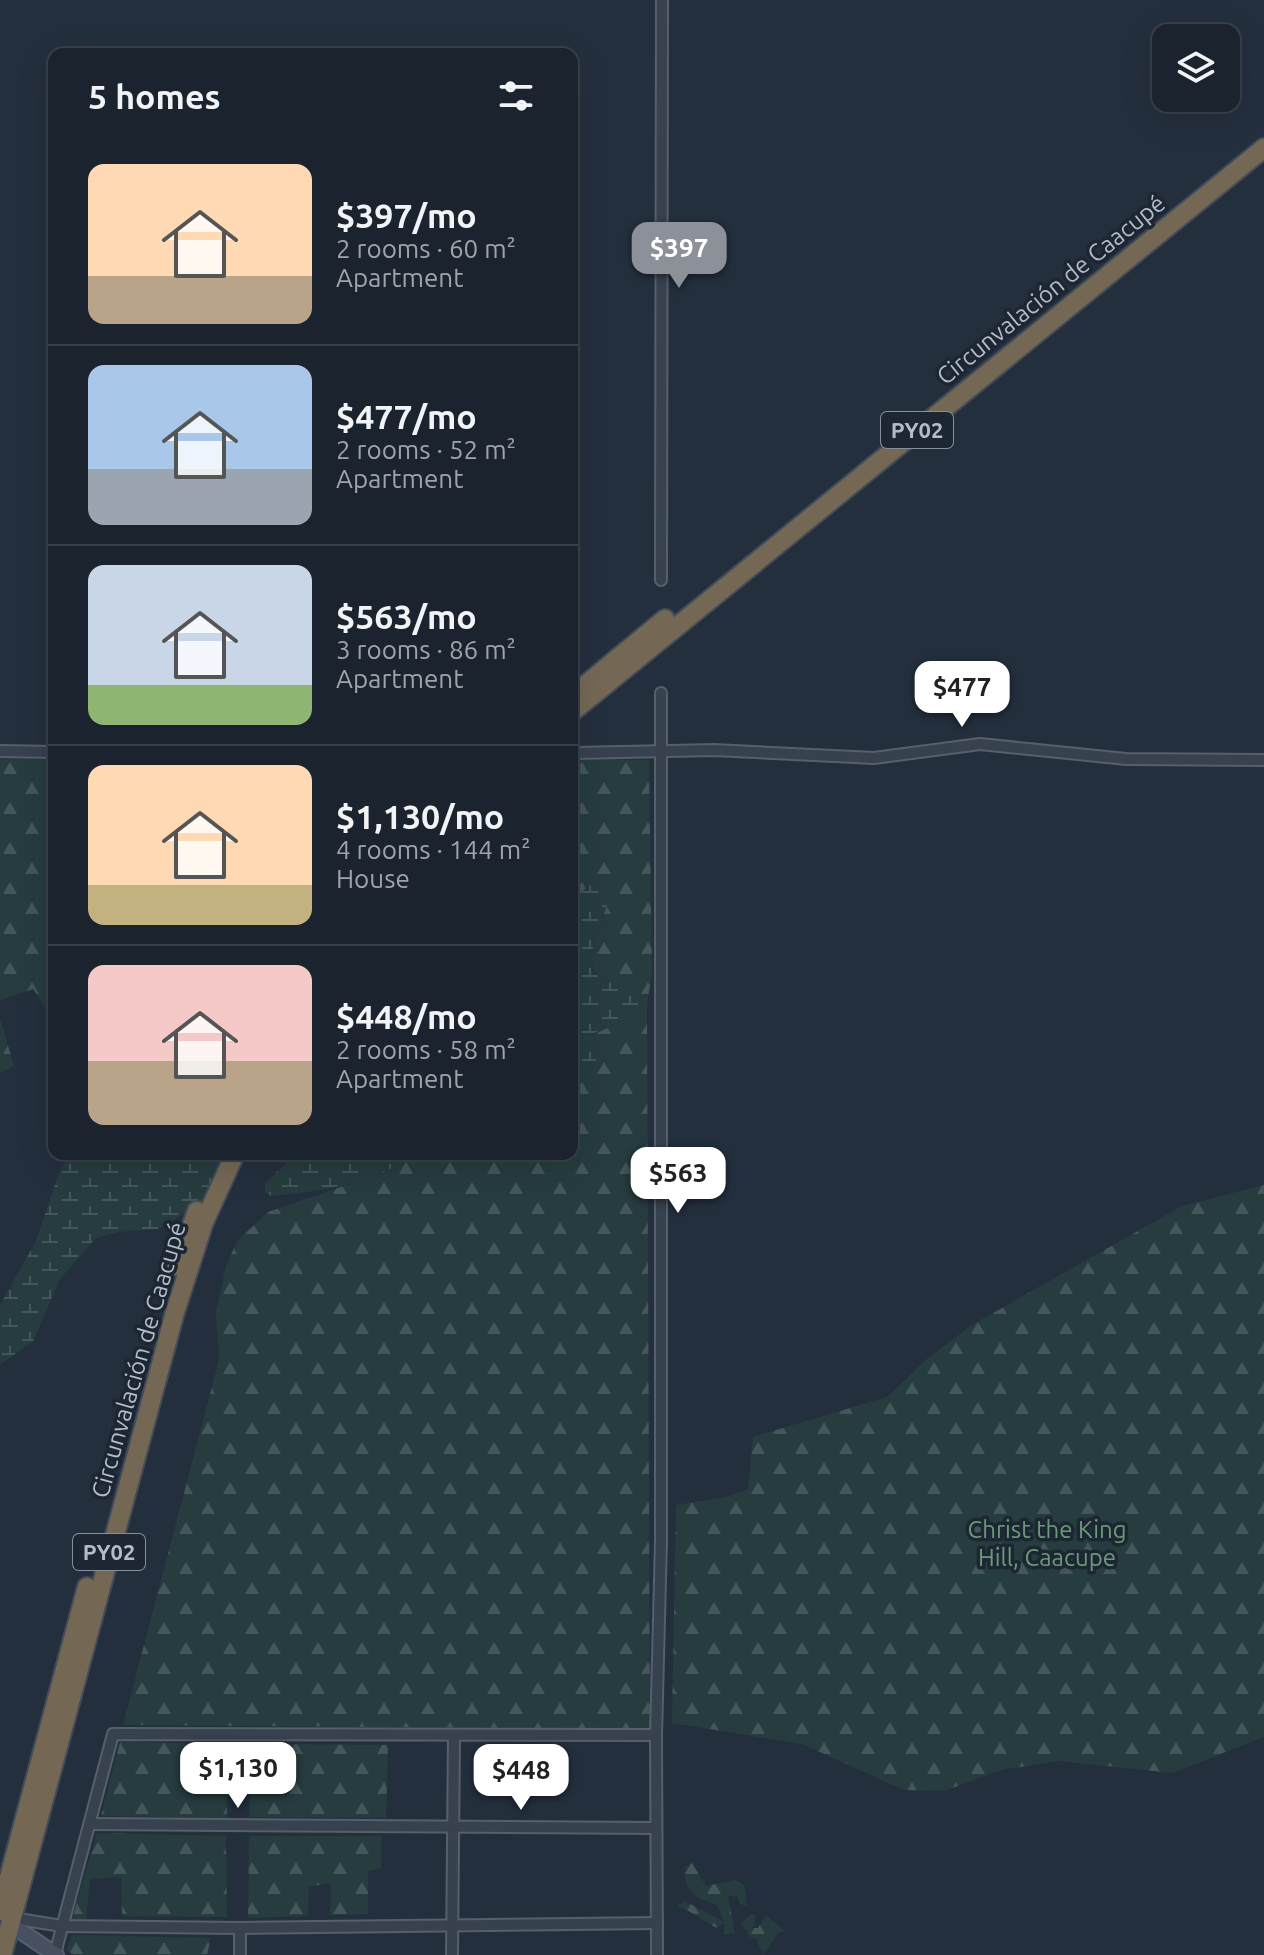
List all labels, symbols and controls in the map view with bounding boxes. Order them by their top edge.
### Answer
map controls [1152,24,1240,112]
button: layers [1152,24,1240,112]
icon: filters [494,74,538,118]
text: 5 homes [88,77,221,115]
street label: Circunvalación de Caacupé [931,189,1170,390]
icon: home [152,196,248,292]
text: $397/mo [336,196,477,234]
pin: $397 [632,222,726,290]
text: $397 [650,233,708,262]
text: 2 rooms · 60 m² [336,234,516,263]
text: Apartment [336,263,463,292]
icon: home [152,397,248,493]
text: $477/mo [336,397,477,435]
road number: PY02 [881,412,953,448]
text: 2 rooms · 52 m² [336,435,516,464]
text: Apartment [336,464,463,493]
icon: home [152,597,248,693]
text: $563/mo [336,597,477,635]
text: 3 rooms · 86 m² [336,635,516,664]
pin: $477 [915,661,1009,729]
text: Apartment [336,664,463,693]
text: $477 [933,672,991,701]
icon: home [152,797,248,893]
text: $1,130/mo [336,797,504,835]
text: 4 rooms · 144 m² [336,835,531,864]
text: House [336,864,410,893]
icon: home [152,997,248,1093]
text: $448/mo [336,997,477,1035]
text: 2 rooms · 58 m² [336,1035,516,1064]
text: Apartment [336,1064,463,1093]
pin: $563 [631,1147,725,1215]
text: $563 [649,1158,707,1187]
street label: Circunvalación de Caacupé [86,1219,191,1501]
park label: Christ the King Hill, Caacupe [968,1516,1127,1571]
road number: PY02 [73,1534,145,1570]
pin: $1,130 [173,1742,303,1810]
pin: $448 [474,1744,568,1812]
text: $1,130 [198,1753,278,1782]
text: $448 [492,1755,550,1784]

